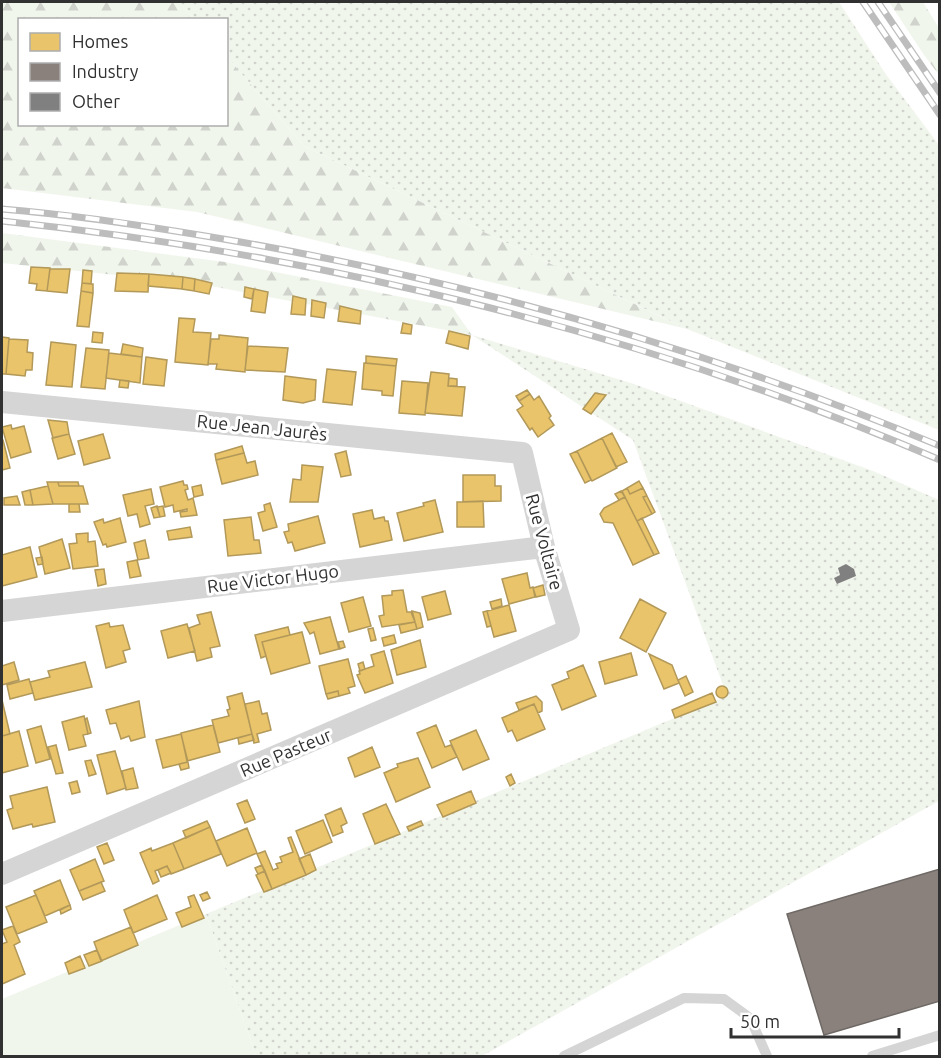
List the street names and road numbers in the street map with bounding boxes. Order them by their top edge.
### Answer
street label: Rue Jean Jaurès [196,410,328,444]
street label: Rue Voltaire [522,491,567,592]
street label: Rue Victor Hugo [206,560,340,596]
street label: Rue Pasteur [237,724,334,780]

